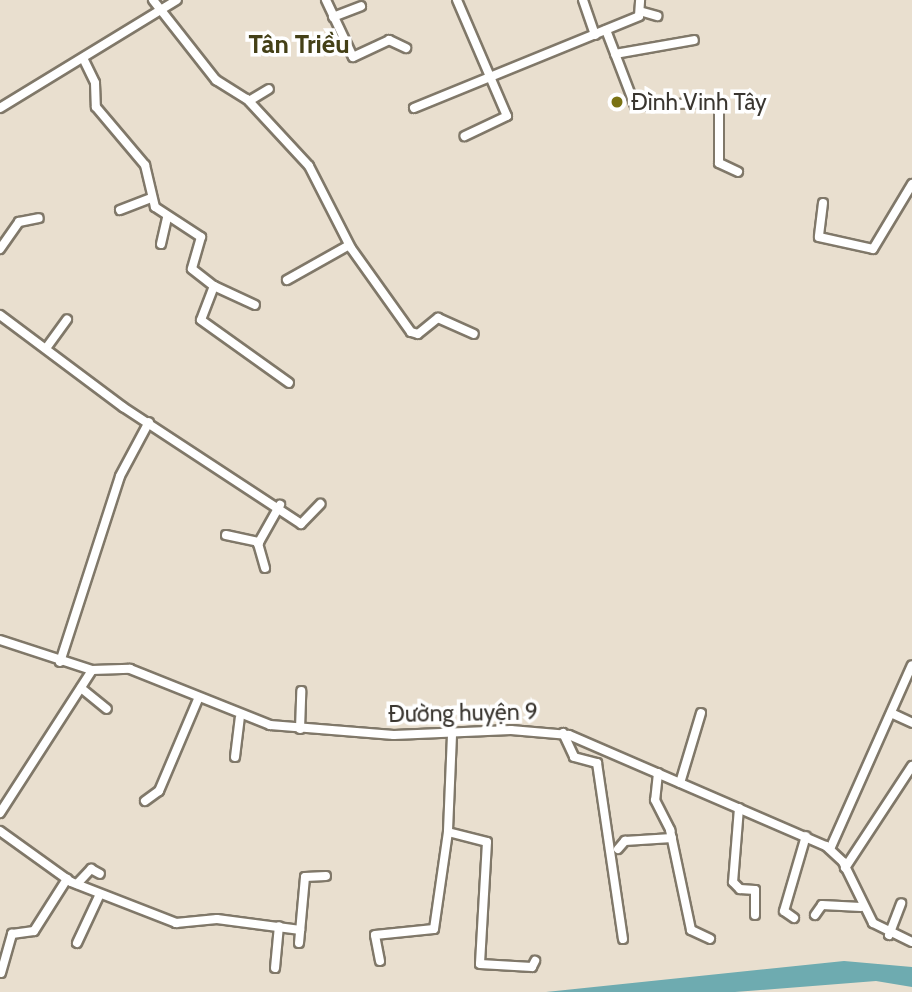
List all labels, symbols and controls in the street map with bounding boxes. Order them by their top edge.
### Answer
district label: Tân Triều [249,29,349,61]
place label: Đình Vinh Tây [631,88,767,116]
marker: Đình Vinh Tây [609,94,625,110]
street label: Đường huyện 9 [388,698,538,728]

